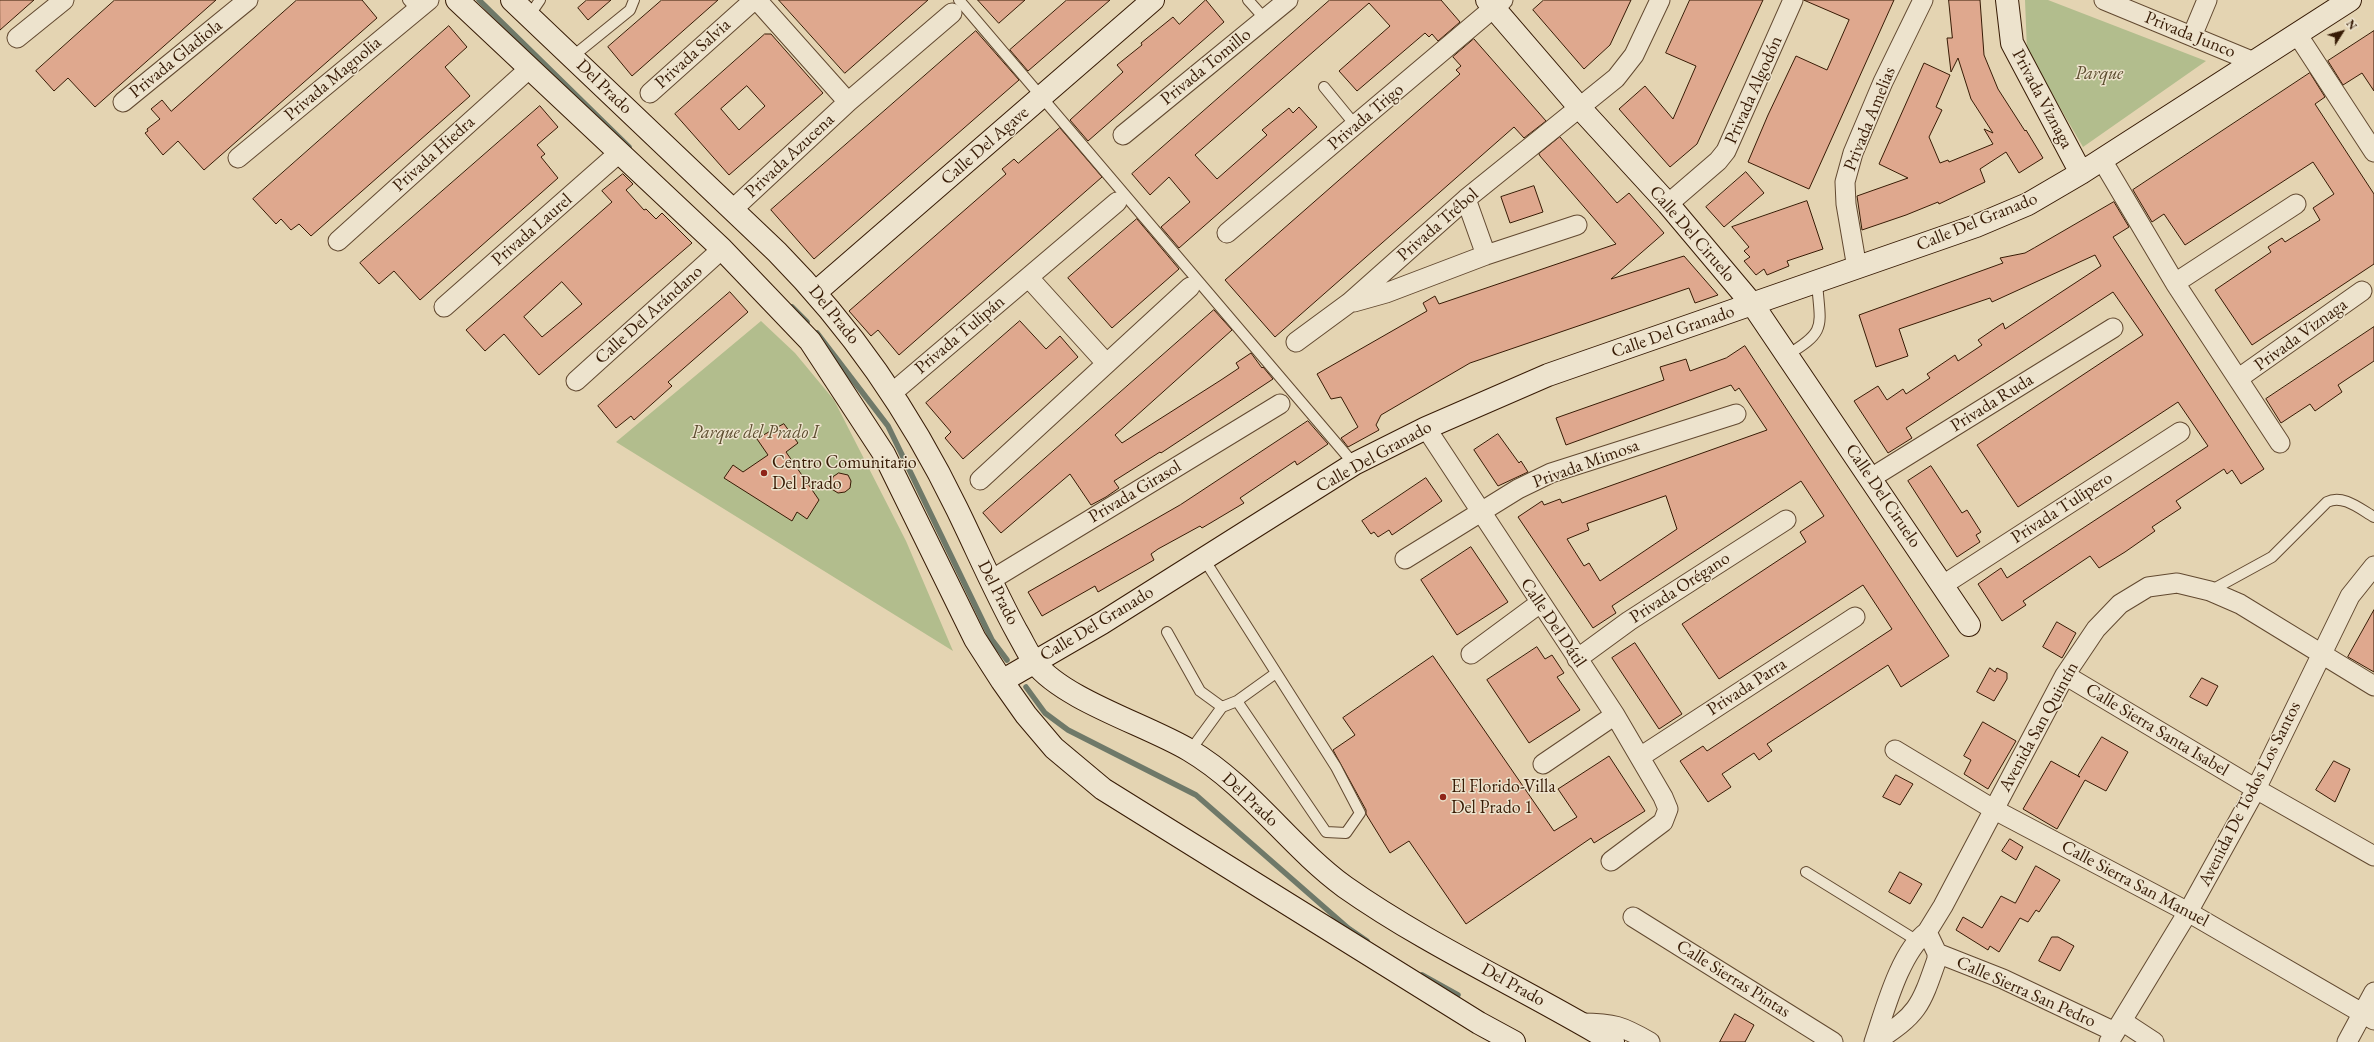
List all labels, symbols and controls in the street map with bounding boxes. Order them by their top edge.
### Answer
street label: Privada Junco [2141,7,2239,63]
north arrow [2322,12,2362,52]
street label: Privada Salvia [651,14,735,94]
street label: Privada Gladiola [125,15,227,103]
text: N [2343,17,2360,33]
street label: Privada Tomillo [1156,24,1256,110]
street label: Privada Magnolia [280,32,386,126]
street label: Privada Algodón [1721,33,1787,147]
street label: Privada Viznaga [2007,46,2077,152]
street label: Del Prado [571,55,637,119]
park label: Parque [2075,63,2123,85]
street label: Privada Amelias [1839,64,1901,174]
street label: Privada Trigo [1324,79,1408,155]
street label: Calle Del Agave [937,102,1033,190]
street label: Privada Azucena [741,109,839,203]
street label: Privada Hiedra [388,111,480,197]
street label: Calle Del Ciruelo [1644,181,1740,287]
street label: Privada Trébol [1393,184,1483,266]
street label: Calle Del Granado [1913,188,2041,256]
street label: Privada Laurel [487,189,577,271]
street label: Calle Del Arándano [591,261,707,369]
street label: Del Prado [804,281,864,349]
street label: Privada Tulipán [911,291,1009,379]
street label: Privada Viznaga [2250,294,2352,376]
street label: Calle Del Granado [1609,301,1737,363]
street label: Privada Ruda [1947,369,2037,437]
street label: Calle Del Granado [1312,416,1436,498]
park label: Parque del Prado I [692,422,818,444]
street label: Privada Mimosa [1530,435,1642,493]
street label: Calle Del Ciruelo [1840,440,1926,552]
place label: Centro Comunitario Del Prado [772,452,917,494]
street label: Privada Girasol [1085,456,1185,528]
street label: Privada Tulipero [2007,467,2117,549]
marker: Centro Comunitario Del Prado [759,468,769,478]
street label: Privada Orégano [1626,548,1734,628]
street label: Del Prado [973,557,1023,629]
street label: Calle Del Dátil [1515,574,1591,672]
street label: Calle Del Granado [1036,582,1158,666]
street label: Privada Parra [1703,653,1791,721]
street label: Avenida San Quintín [1994,658,2084,796]
street label: Calle Sierra Santa Isabel [2082,679,2232,781]
street label: Avenida De Todos Los Santos [2194,698,2306,890]
street label: Del Prado [1217,768,1283,832]
place label: El Florido-Villa Del Prado 1 [1451,776,1556,818]
marker: El Florido-Villa Del Prado 1 [1438,792,1448,802]
street label: Calle Sierra San Manuel [2058,836,2212,932]
street label: Calle Sierras Pintas [1672,935,1794,1023]
street label: Calle Sierra San Pedro [1953,952,2099,1032]
street label: Del Prado [1477,959,1549,1011]

